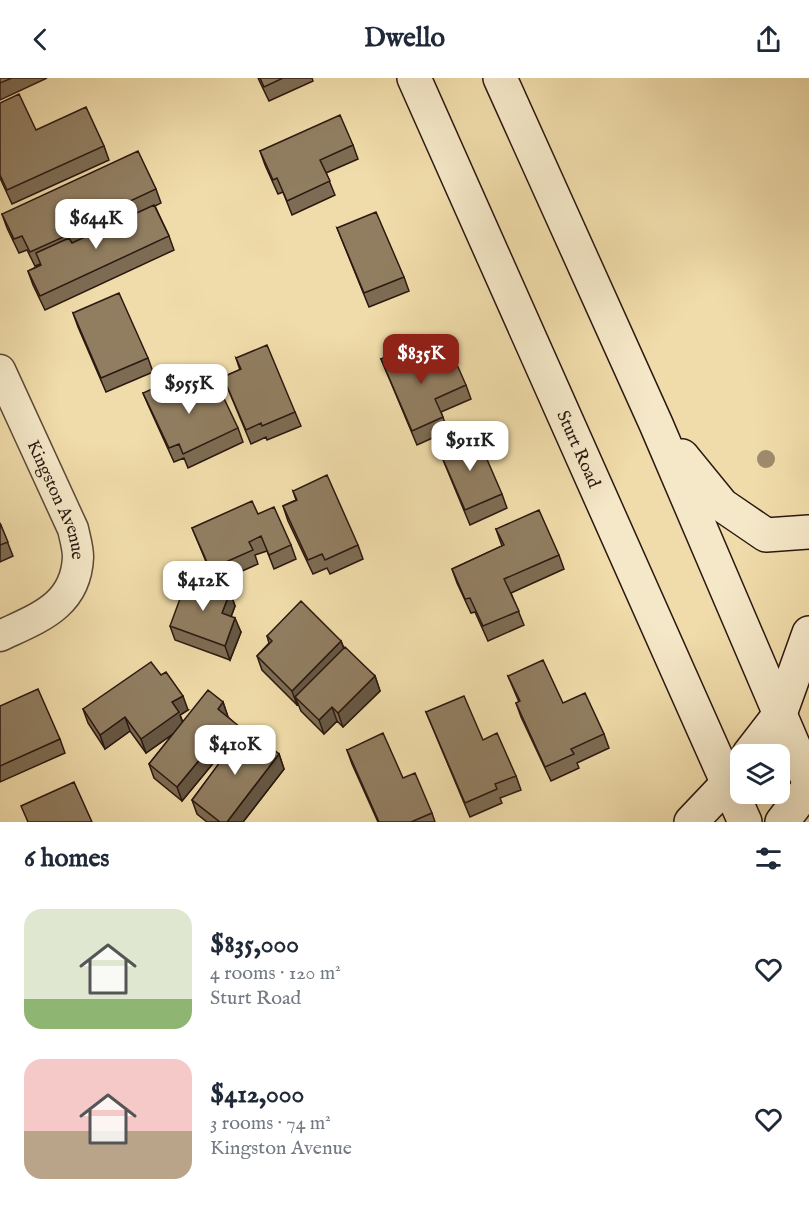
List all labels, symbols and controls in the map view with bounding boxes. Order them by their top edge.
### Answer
text: Dwello [364,22,445,56]
icon: back [24,23,57,56]
icon: share [752,23,785,56]
pin: $644K [54,199,138,250]
text: $644K [69,206,123,231]
pin: $835K [379,334,463,385]
text: $835K [397,341,445,366]
pin: $955K [147,364,231,415]
text: $955K [165,371,213,396]
street label: Sturt Road [550,407,605,492]
pin: $911K [428,421,512,472]
text: $911K [445,428,495,453]
street label: Kingston Avenue [21,437,88,560]
pin: $412K [161,561,245,612]
text: $412K [177,568,229,593]
pin: $410K [193,725,277,776]
text: $410K [209,732,261,757]
map controls [730,744,790,804]
button: layers [730,744,790,804]
text: 6 homes [24,842,109,875]
icon: filters [752,842,785,875]
text: $835,000 [210,928,299,961]
icon: home [72,933,144,1005]
icon: heart [752,953,785,986]
text: 4 rooms · 120 m² [210,961,341,986]
text: Sturt Road [210,986,301,1011]
text: $412,000 [210,1078,304,1111]
icon: home [72,1083,144,1155]
icon: heart [752,1103,785,1136]
text: 3 rooms · 74 m² [210,1111,331,1136]
text: Kingston Avenue [210,1136,352,1161]

